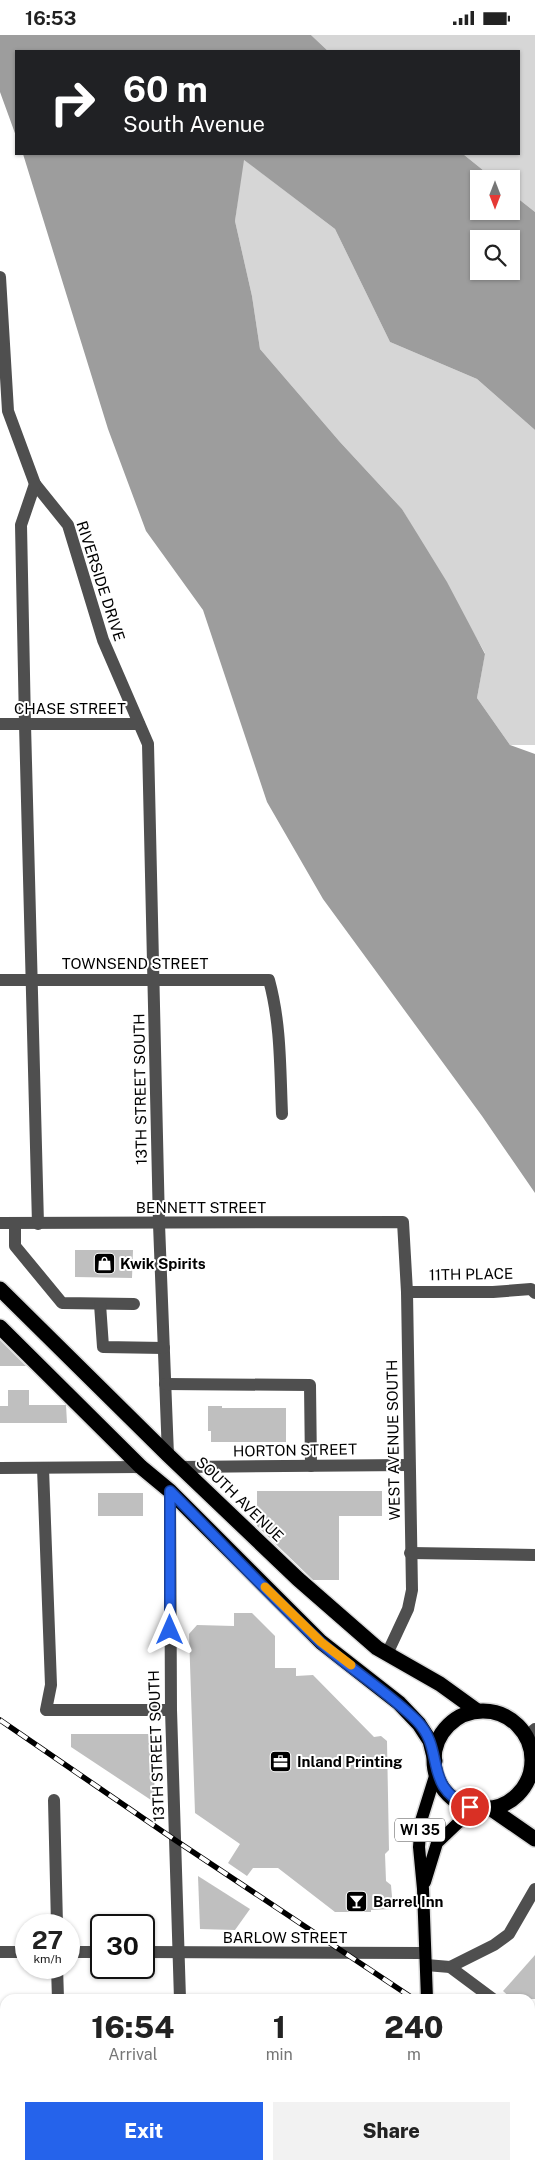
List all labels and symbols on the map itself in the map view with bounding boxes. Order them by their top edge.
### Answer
north arrow [470,170,520,220]
street label: RIVERSIDE DRIVE [74,519,128,643]
street label: CHASE STREET [14,700,126,717]
street label: TOWNSEND STREET [62,955,208,972]
street label: 13TH STREET SOUTH [130,1013,150,1165]
street label: BENNETT STREET [136,1199,266,1216]
shop icon: Kwik Spirits [92,1251,116,1275]
place label: Kwik Spirits [120,1255,206,1272]
street label: 11TH PLACE [429,1265,513,1283]
street label: WEST AVENUE SOUTH [383,1360,403,1520]
street label: HORTON STREET [233,1440,357,1460]
street label: SOUTH AVENUE [193,1453,287,1545]
position arrow [143,1603,195,1655]
street label: 13TH STREET SOUTH [145,1670,167,1822]
office icon: Inland Printing [269,1749,293,1773]
place label: Inland Printing [297,1753,403,1770]
pin [449,1786,491,1828]
road number: WI 35 [395,1819,445,1841]
bar icon: Barrel Inn [345,1889,369,1913]
place label: Barrel Inn [373,1893,444,1910]
speed limit sign: 30 [90,1914,155,1979]
street label: BARLOW STREET [223,1929,347,1946]

